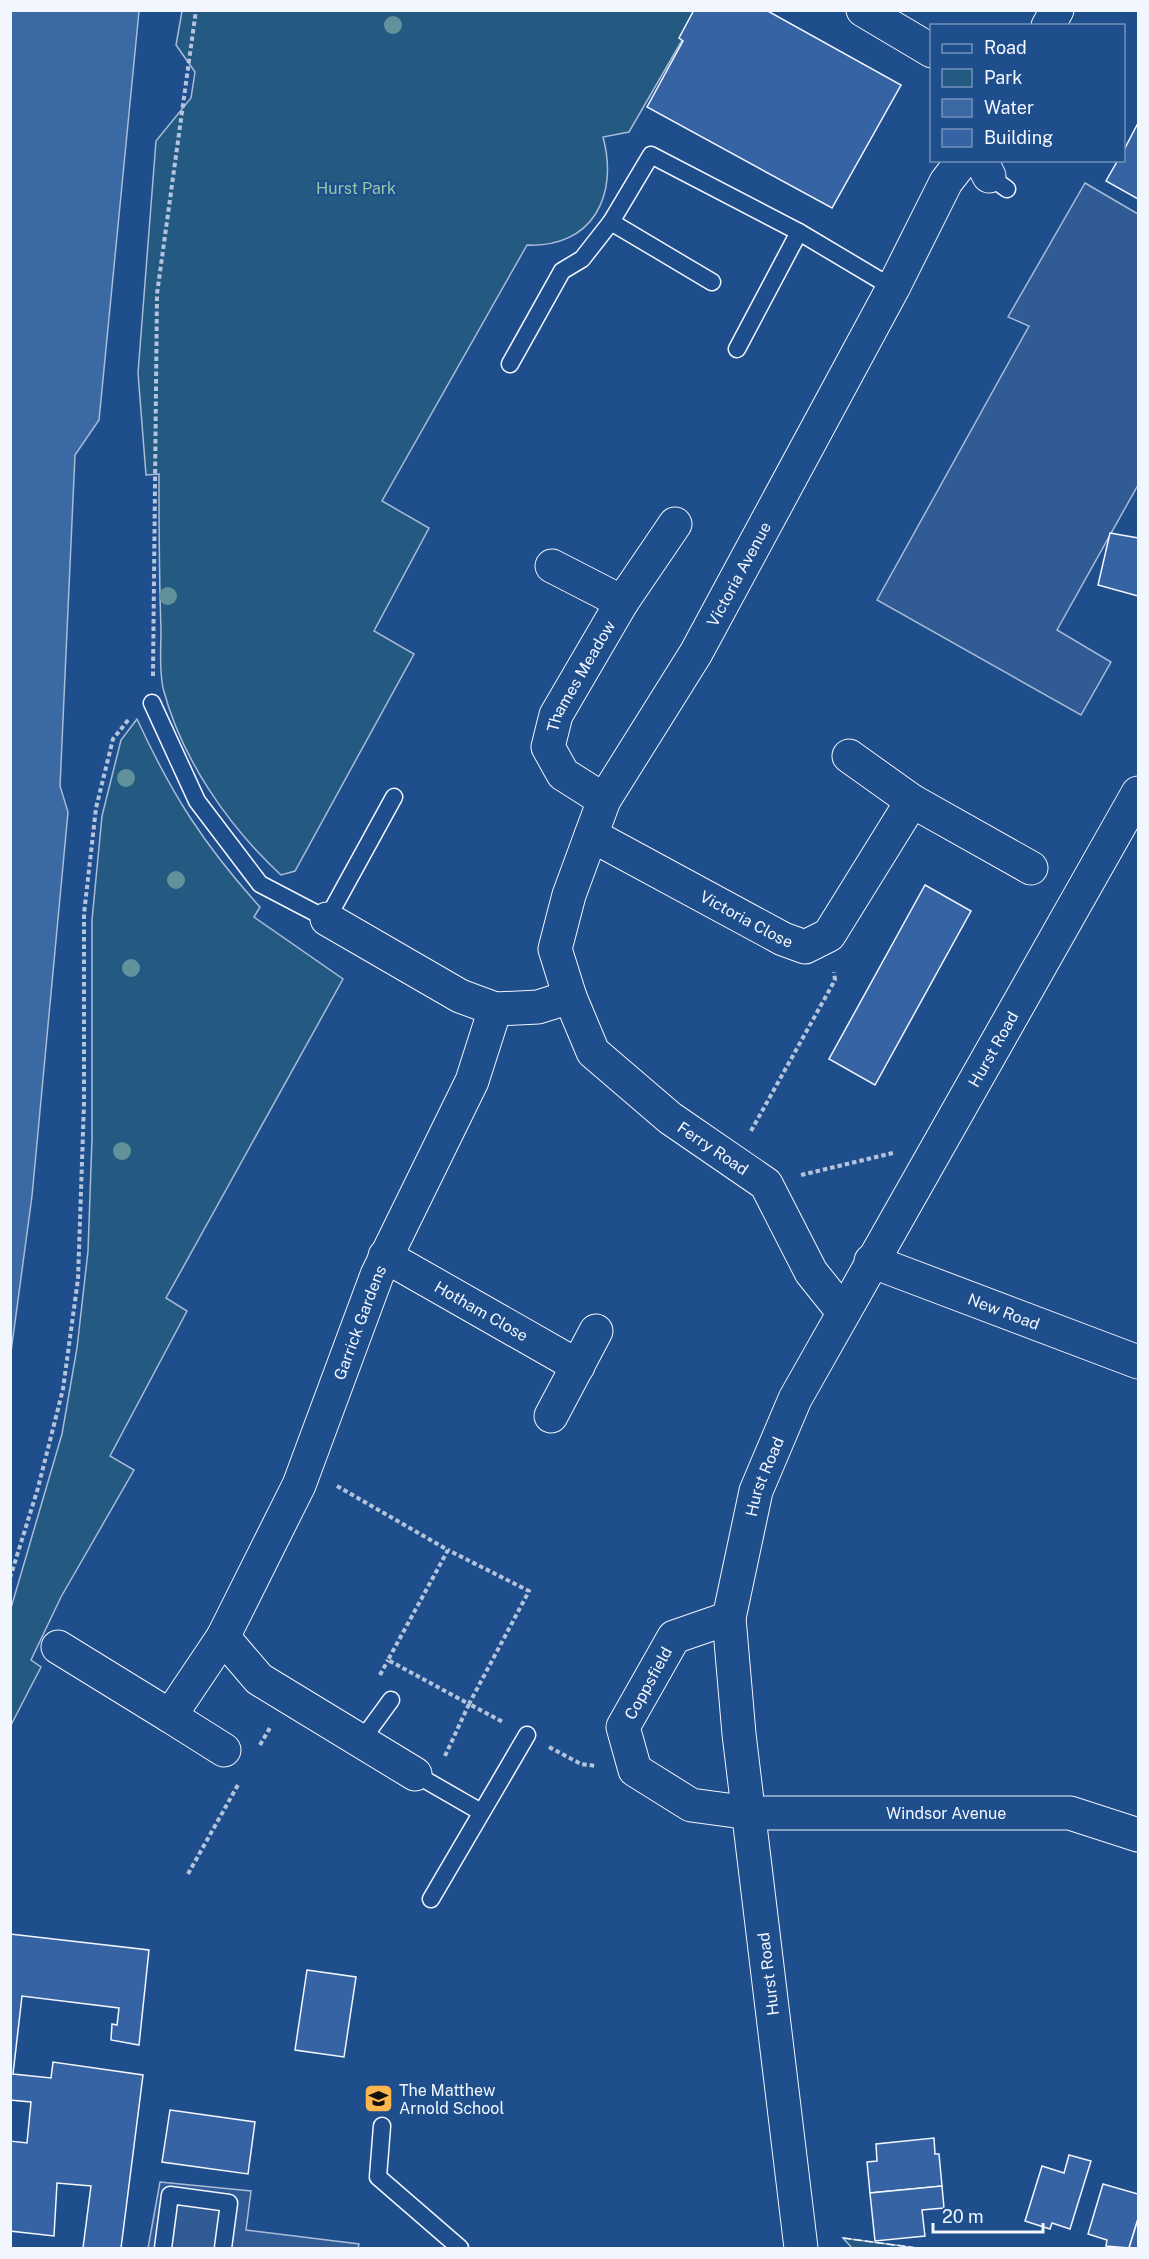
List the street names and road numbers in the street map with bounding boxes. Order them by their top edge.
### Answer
street label: Victoria Avenue [703,519,775,630]
street label: Thames Meadow [543,617,619,734]
street label: Victoria Close [697,887,796,952]
street label: Hurst Road [965,1008,1022,1090]
street label: Ferry Road [674,1118,752,1179]
street label: Garrick Gardens [330,1262,390,1383]
street label: Hotham Close [431,1277,531,1346]
street label: New Road [965,1290,1042,1334]
street label: Hurst Road [742,1434,788,1518]
street label: Coppsfield [621,1644,676,1723]
street label: Windsor Avenue [886,1804,1006,1823]
street label: Hurst Road [754,1931,783,2017]

